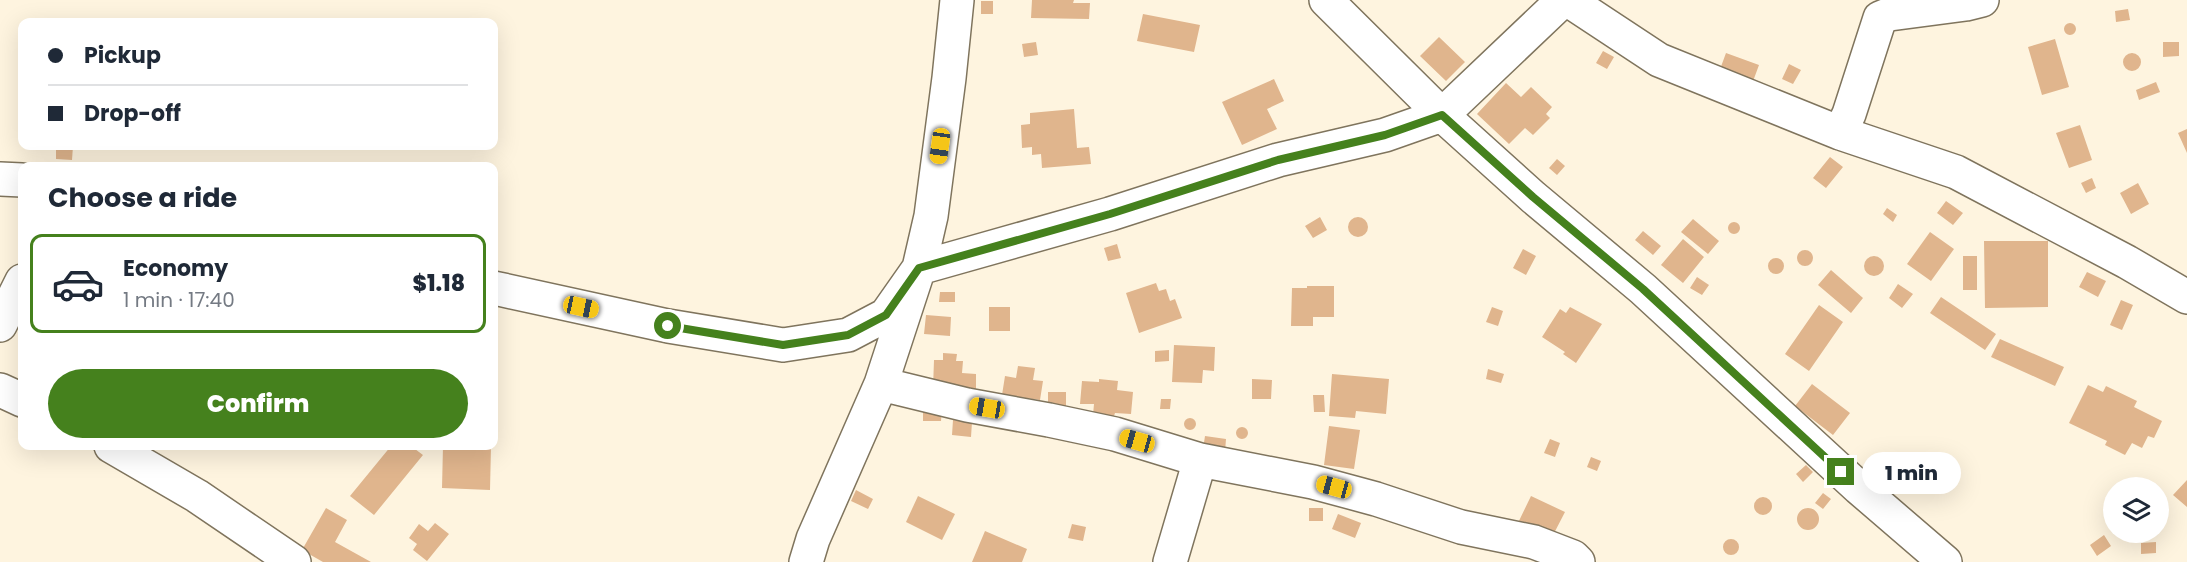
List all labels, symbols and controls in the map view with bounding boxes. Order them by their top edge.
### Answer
text: Pickup [84,40,161,71]
text: Drop-off [84,98,181,129]
car [929,127,951,165]
text: Choose a ride [48,179,237,216]
text: Economy [123,253,228,284]
icon: car [51,257,105,311]
text: $1.18 [412,268,465,299]
text: 1 min · 17:40 [123,286,235,314]
car [562,294,600,320]
route start [654,312,681,339]
button: Confirm [48,369,468,438]
car [968,396,1006,420]
car [1117,427,1157,455]
callout: 1 min [1862,451,1961,493]
route end [1827,458,1854,485]
text: 1 min [1885,459,1938,487]
car [1314,474,1354,500]
map controls [2103,477,2169,543]
button: layers [2103,477,2169,543]

